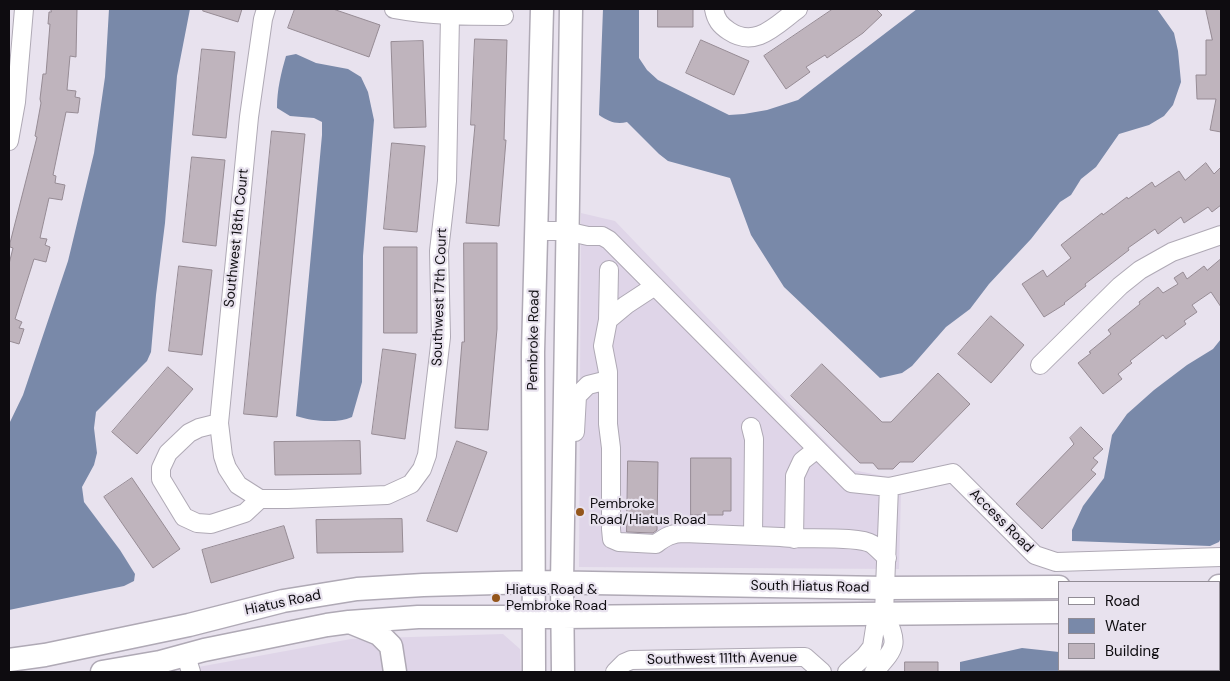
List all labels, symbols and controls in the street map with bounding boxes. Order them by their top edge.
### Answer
street label: Southwest 18th Court [221,168,253,308]
street label: Southwest 17th Court [429,228,451,366]
street label: Pembroke Road [525,289,543,391]
street label: Access Road [966,486,1036,556]
place label: Pembroke Road/Hiatus Road [590,496,706,528]
marker: Pembroke Road/Hiatus Road [574,506,586,518]
street label: South Hiatus Road [750,578,870,596]
legend [1058,581,1220,671]
place label: Hiatus Road & Pembroke Road [506,582,607,614]
street label: Hiatus Road [244,587,322,619]
text: Road [1105,591,1140,611]
marker: Hiatus Road & Pembroke Road [490,592,502,604]
text: Water [1105,616,1146,636]
text: Building [1105,641,1160,661]
street label: Southwest 111th Avenue [647,649,797,669]

